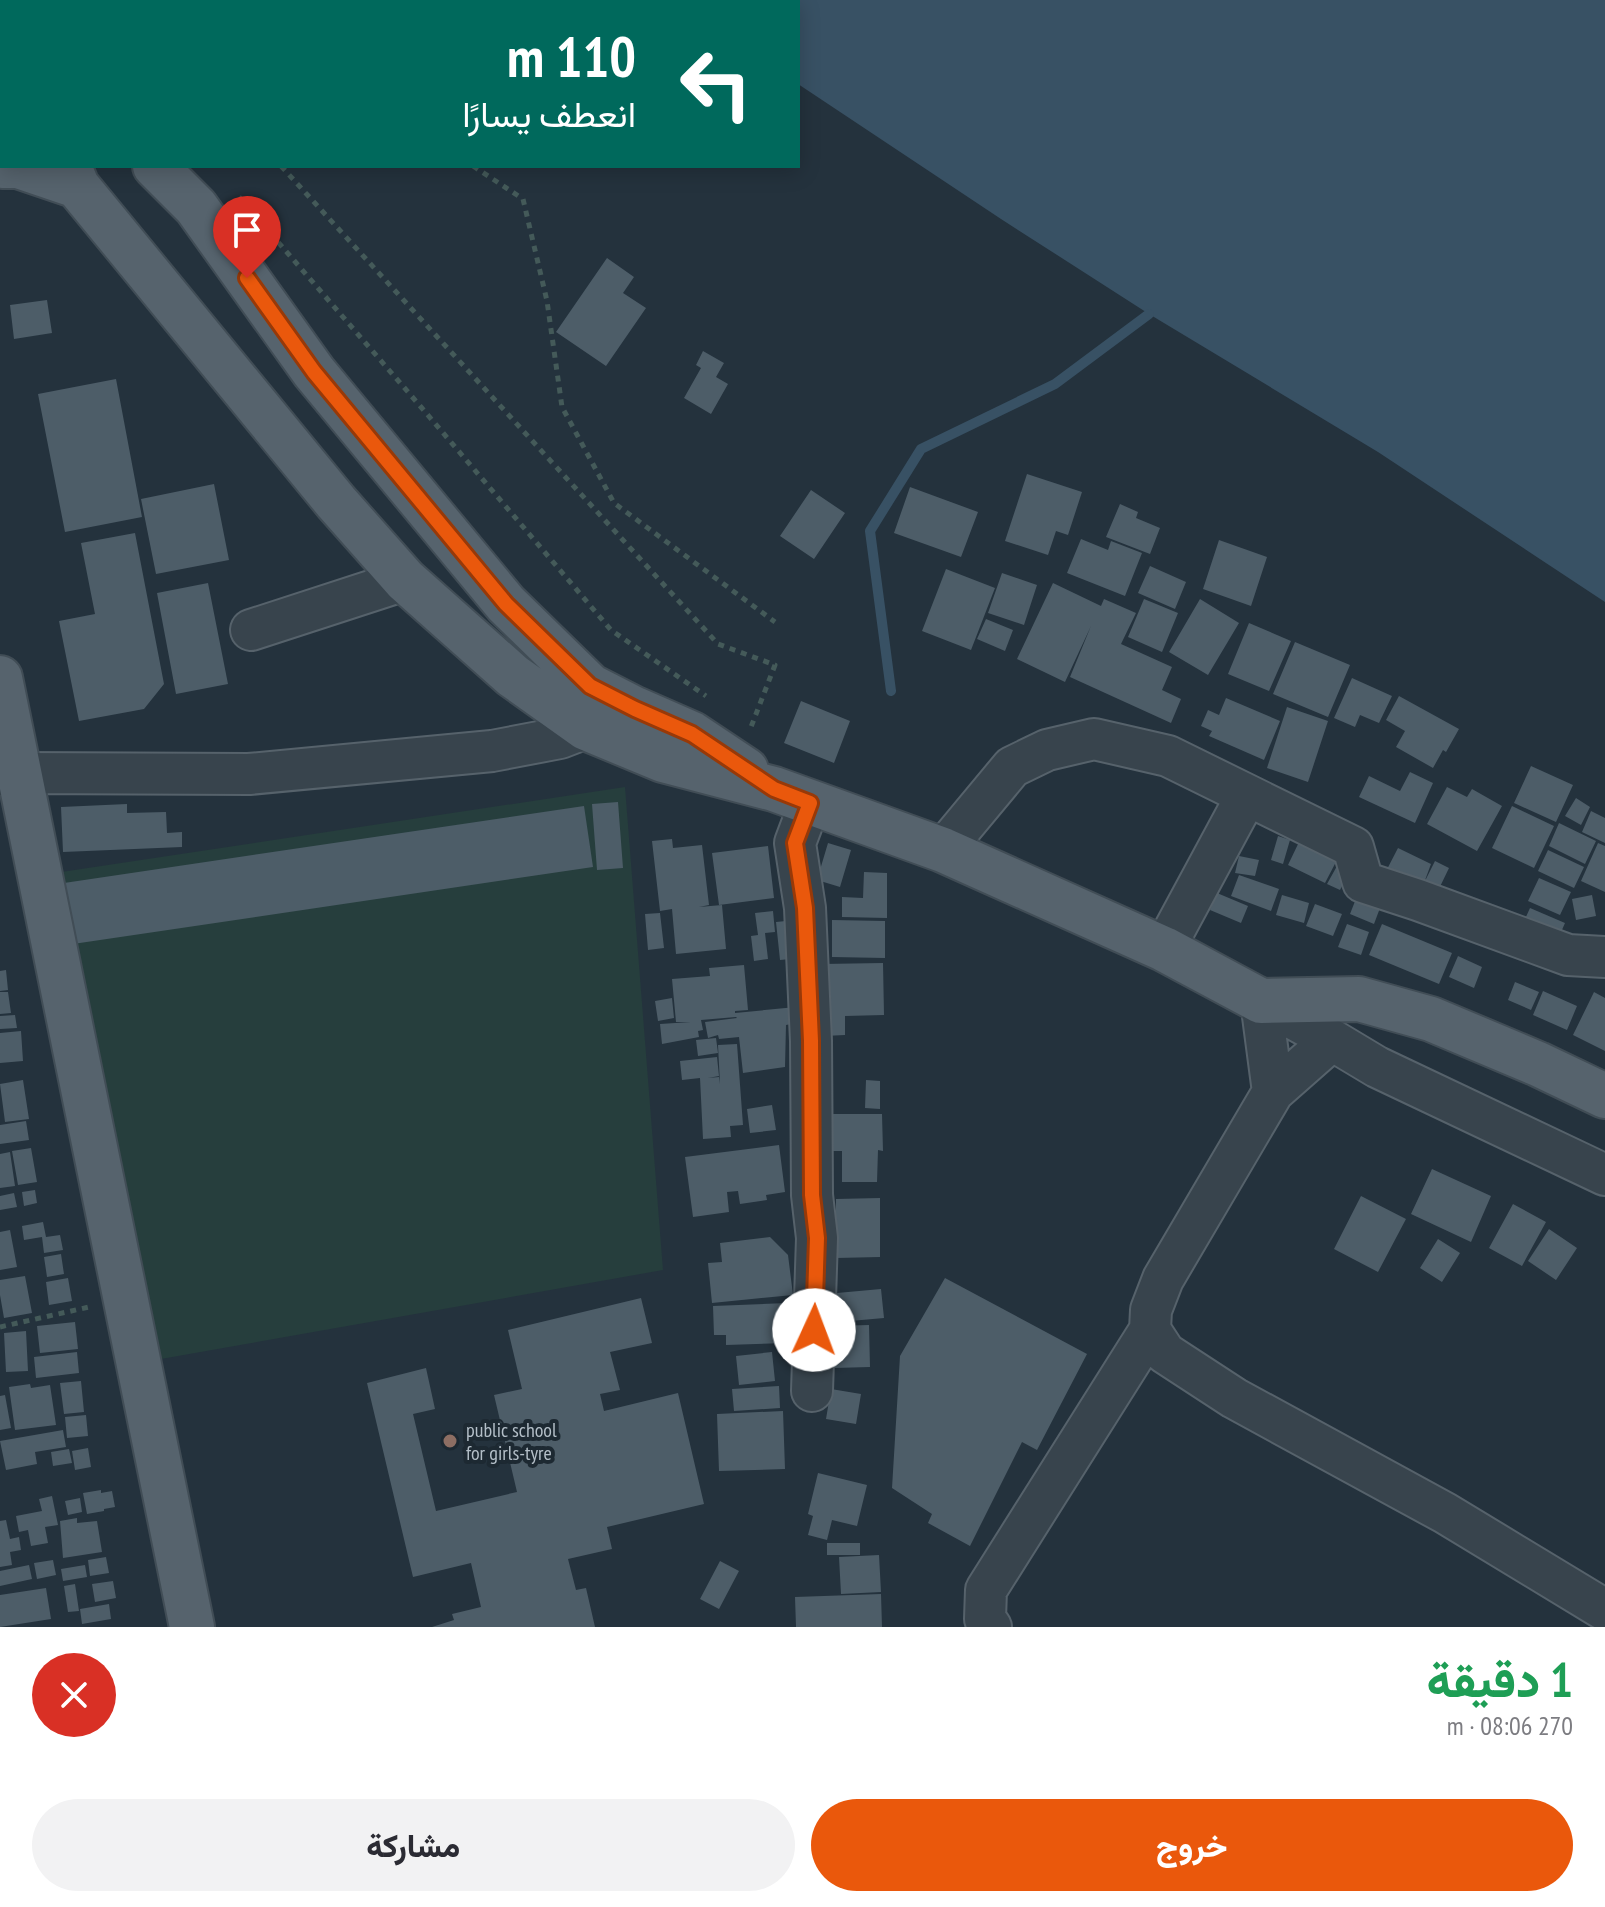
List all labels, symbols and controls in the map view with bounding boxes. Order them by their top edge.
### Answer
text: 110 m [507,20,636,92]
icon: left [664,32,768,136]
text: انعطف يسارًا [462,90,636,137]
pin [213,196,281,278]
icon: arrive [225,208,269,252]
position arrow [772,1288,856,1372]
place label: public school for girls-tyre [466,1417,557,1466]
marker: public school for girls-tyre [441,1432,459,1450]
text: 1 دقيقة [1427,1648,1573,1710]
button: close [32,1653,116,1737]
text: 270 m · 08:06 [1447,1709,1573,1742]
button: مشاركة [32,1799,795,1891]
button: خروج [811,1799,1573,1891]

